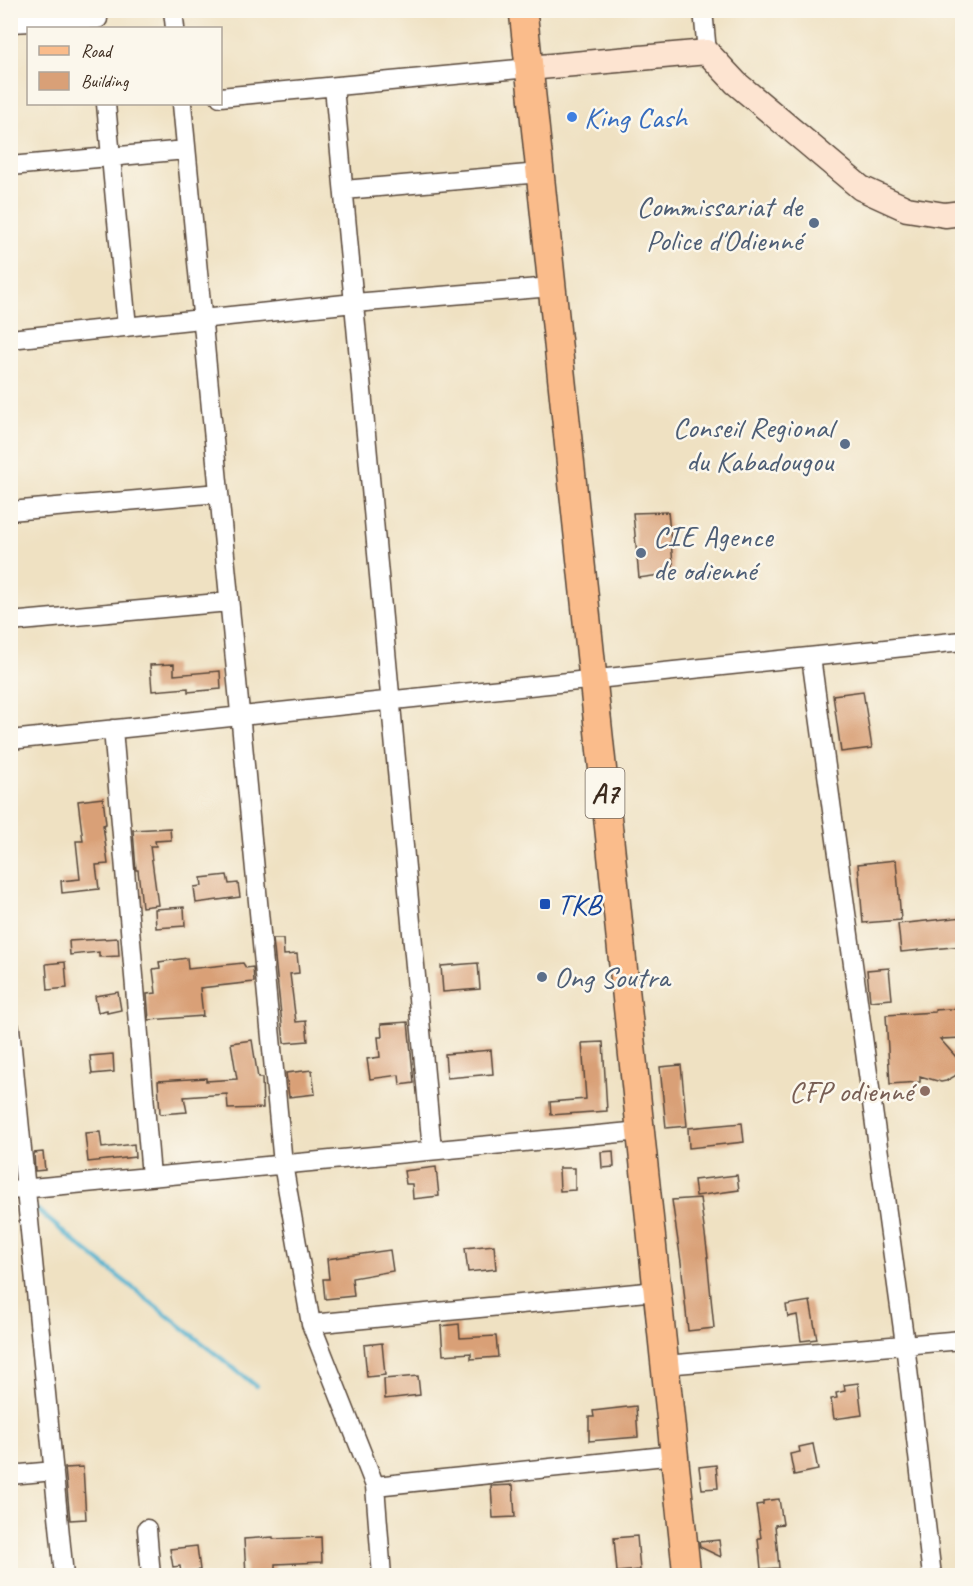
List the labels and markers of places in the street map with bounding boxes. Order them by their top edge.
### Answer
place label: King Cash [584,98,689,136]
marker: King Cash [565,110,579,124]
place label: Commissariat de Police d'Odienné [637,187,806,259]
marker: Commissariat de Police d'Odienné [807,216,821,230]
place label: Conseil Regional du Kabadougou [673,408,838,480]
marker: Conseil Regional du Kabadougou [838,437,852,451]
place label: CIE Agence de odienné [653,517,775,589]
marker: CIE Agence de odienné [634,546,648,560]
place label: TKB [557,885,604,923]
marker: TKB [538,897,552,911]
place label: Ong Soutra [554,958,672,996]
marker: Ong Soutra [535,970,549,984]
place label: CFP odienné [789,1072,917,1110]
marker: CFP odienné [918,1084,932,1098]

